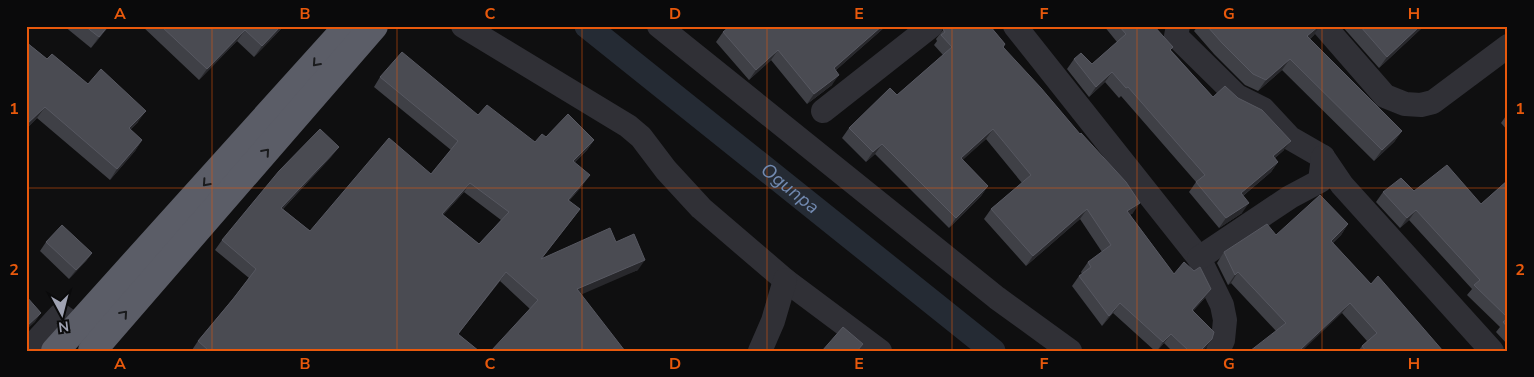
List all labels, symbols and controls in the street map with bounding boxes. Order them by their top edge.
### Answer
text: A [114,3,126,25]
text: B [299,3,311,25]
text: C [485,3,496,25]
text: D [669,3,681,25]
text: E [854,3,864,25]
text: F [1040,3,1049,25]
text: G [1223,3,1235,25]
text: H [1408,3,1420,25]
one-way arrow [313,58,322,67]
text: 1 [9,98,19,120]
text: 1 [1515,98,1525,120]
one-way arrow [260,148,269,157]
water label: Ogunpa [755,157,825,220]
one-way arrow [203,178,212,187]
text: 2 [9,259,19,281]
text: 2 [1515,259,1525,281]
north arrow [38,290,88,340]
one-way arrow [119,311,127,320]
text: N [57,316,70,336]
text: A [114,353,126,375]
text: B [299,353,311,375]
text: C [485,353,496,375]
text: D [669,353,681,375]
text: E [854,353,864,375]
text: F [1040,353,1049,375]
text: G [1223,353,1235,375]
text: H [1408,353,1420,375]

